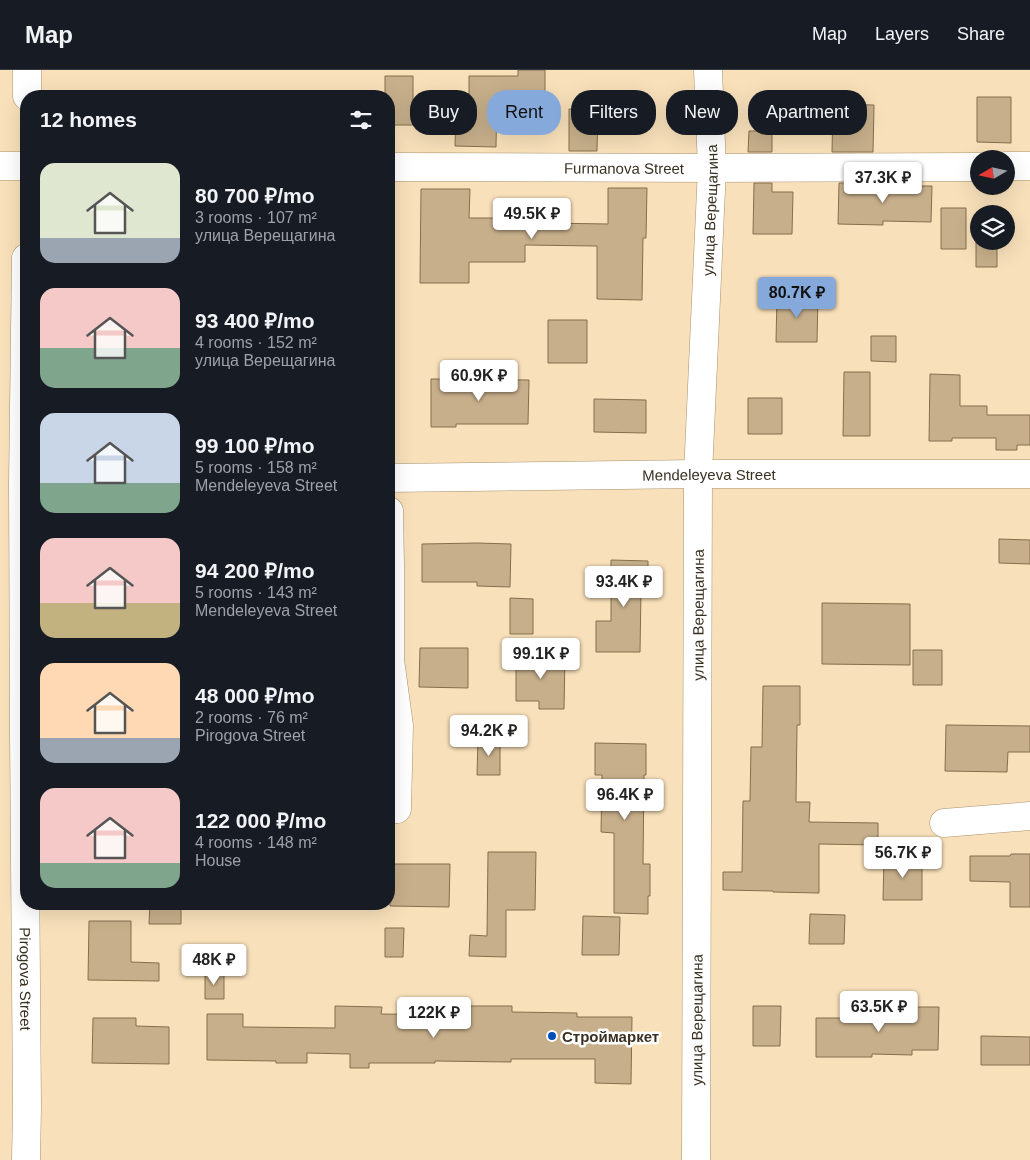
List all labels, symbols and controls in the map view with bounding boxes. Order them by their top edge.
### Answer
text: Map [25,21,73,48]
text: Map [812,24,847,44]
text: Layers [875,24,929,44]
text: Share [957,24,1005,44]
chip: Buy [410,90,477,135]
chip: Rent [487,90,561,135]
chip: Filters [571,90,656,135]
chip: New [666,90,738,135]
chip: Apartment [748,90,867,135]
icon: filters [347,106,375,134]
text: 12 homes [40,108,137,131]
street label: улица Верещагина [699,143,721,276]
north arrow [970,150,1015,195]
map controls [970,150,1015,250]
street label: Furmanova Street [564,159,685,176]
pin: 37.3K ₽ [837,162,929,204]
text: 37.3K ₽ [855,169,911,186]
icon: home [80,183,140,243]
text: 80 700 ₽/mo [195,184,315,207]
pin: 49.5K ₽ [486,198,578,240]
text: 49.5K ₽ [504,205,560,222]
button: layers [970,205,1015,250]
text: 3 rooms · 107 m² [195,209,317,226]
text: улица Верещагина [195,227,335,244]
pin: 80.7K ₽ [751,276,843,319]
text: 80.7K ₽ [769,284,825,301]
icon: home [80,308,140,368]
text: 93 400 ₽/mo [195,309,315,332]
text: 4 rooms · 152 m² [195,334,317,351]
text: улица Верещагина [195,352,335,369]
pin: 60.9K ₽ [433,360,525,402]
text: 60.9K ₽ [451,367,507,384]
icon: home [80,433,140,493]
text: 99 100 ₽/mo [195,434,315,457]
text: 5 rooms · 158 m² [195,459,317,476]
street label: Mendeleyeva Street [642,465,777,483]
text: Mendeleyeva Street [195,477,337,494]
street label: улица Верещагина [689,548,706,681]
icon: home [80,558,140,618]
text: 94 200 ₽/mo [195,559,315,582]
pin: 93.4K ₽ [578,566,670,608]
text: 93.4K ₽ [596,573,652,590]
text: 5 rooms · 143 m² [195,584,317,601]
text: Mendeleyeva Street [195,602,337,619]
pin: 99.1K ₽ [495,638,587,680]
text: 99.1K ₽ [513,645,569,662]
icon: home [80,683,140,743]
text: 48 000 ₽/mo [195,684,315,707]
text: 2 rooms · 76 m² [195,709,308,726]
pin: 94.2K ₽ [443,714,535,757]
text: 94.2K ₽ [461,722,517,739]
text: Pirogova Street [195,727,305,744]
pin: 96.4K ₽ [579,778,671,821]
text: 96.4K ₽ [597,786,653,803]
icon: home [80,808,140,868]
text: 122 000 ₽/mo [195,809,326,832]
text: 4 rooms · 148 m² [195,834,317,851]
pin: 56.7K ₽ [857,836,949,879]
text: 56.7K ₽ [875,844,931,861]
text: House [195,852,241,869]
street label: Pirogova Street [17,927,35,1032]
pin: 48K ₽ [179,944,249,986]
text: 48K ₽ [192,951,236,968]
street label: улица Верещагина [688,953,705,1086]
pin: 63.5K ₽ [833,990,925,1033]
pin: 122K ₽ [393,996,475,1039]
text: 63.5K ₽ [851,998,907,1015]
text: 122K ₽ [408,1004,460,1021]
place label: Строймаркет [562,1028,659,1045]
marker: Строймаркет [546,1030,558,1042]

